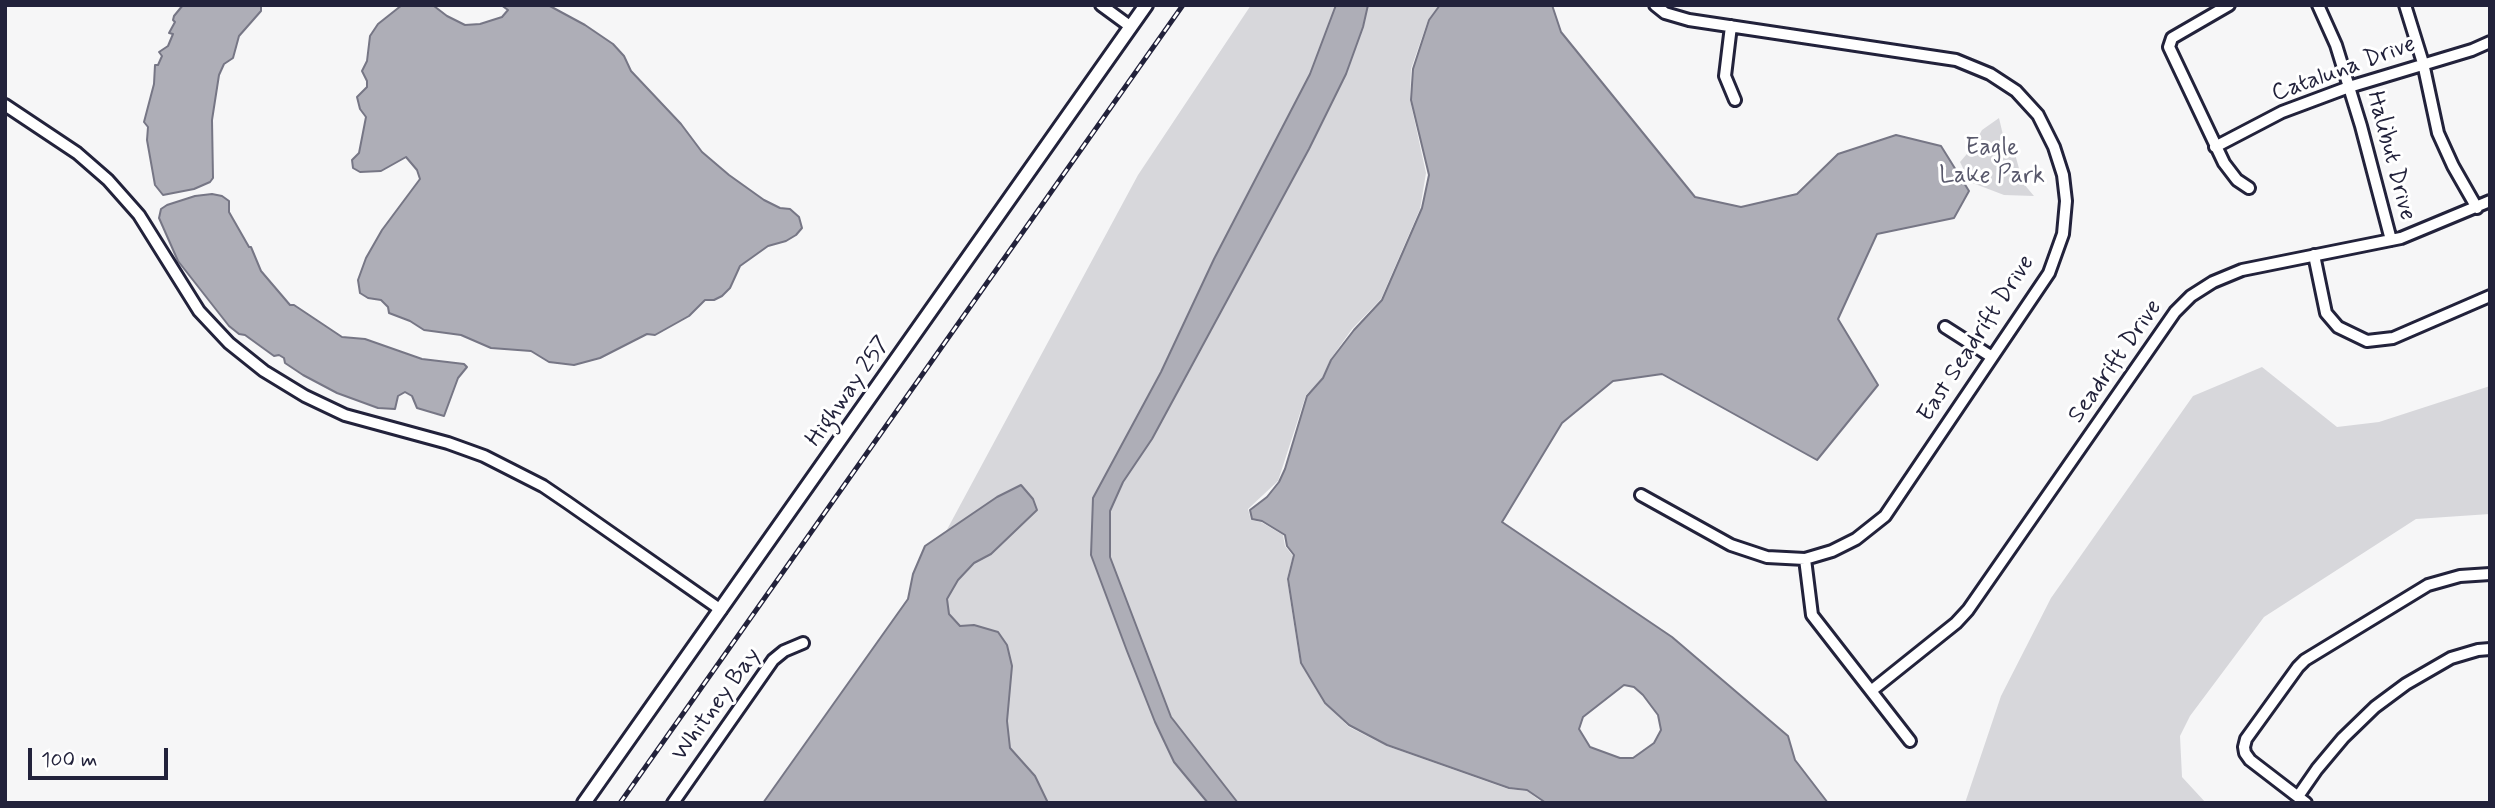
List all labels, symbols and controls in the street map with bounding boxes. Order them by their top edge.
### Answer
street label: Cataluna Drive [2268,31,2420,109]
street label: Halibut Drive [2359,88,2421,224]
park label: Eagle Lake Park [1939,135,2045,191]
street label: East Seadrift Drive [1912,250,2042,428]
street label: Seadrift Drive [2063,295,2169,429]
street label: Highway 257 [800,331,898,453]
street label: Whitney Bay [666,643,768,767]
scale bar [32,734,172,778]
text: 100 m [41,746,97,774]

